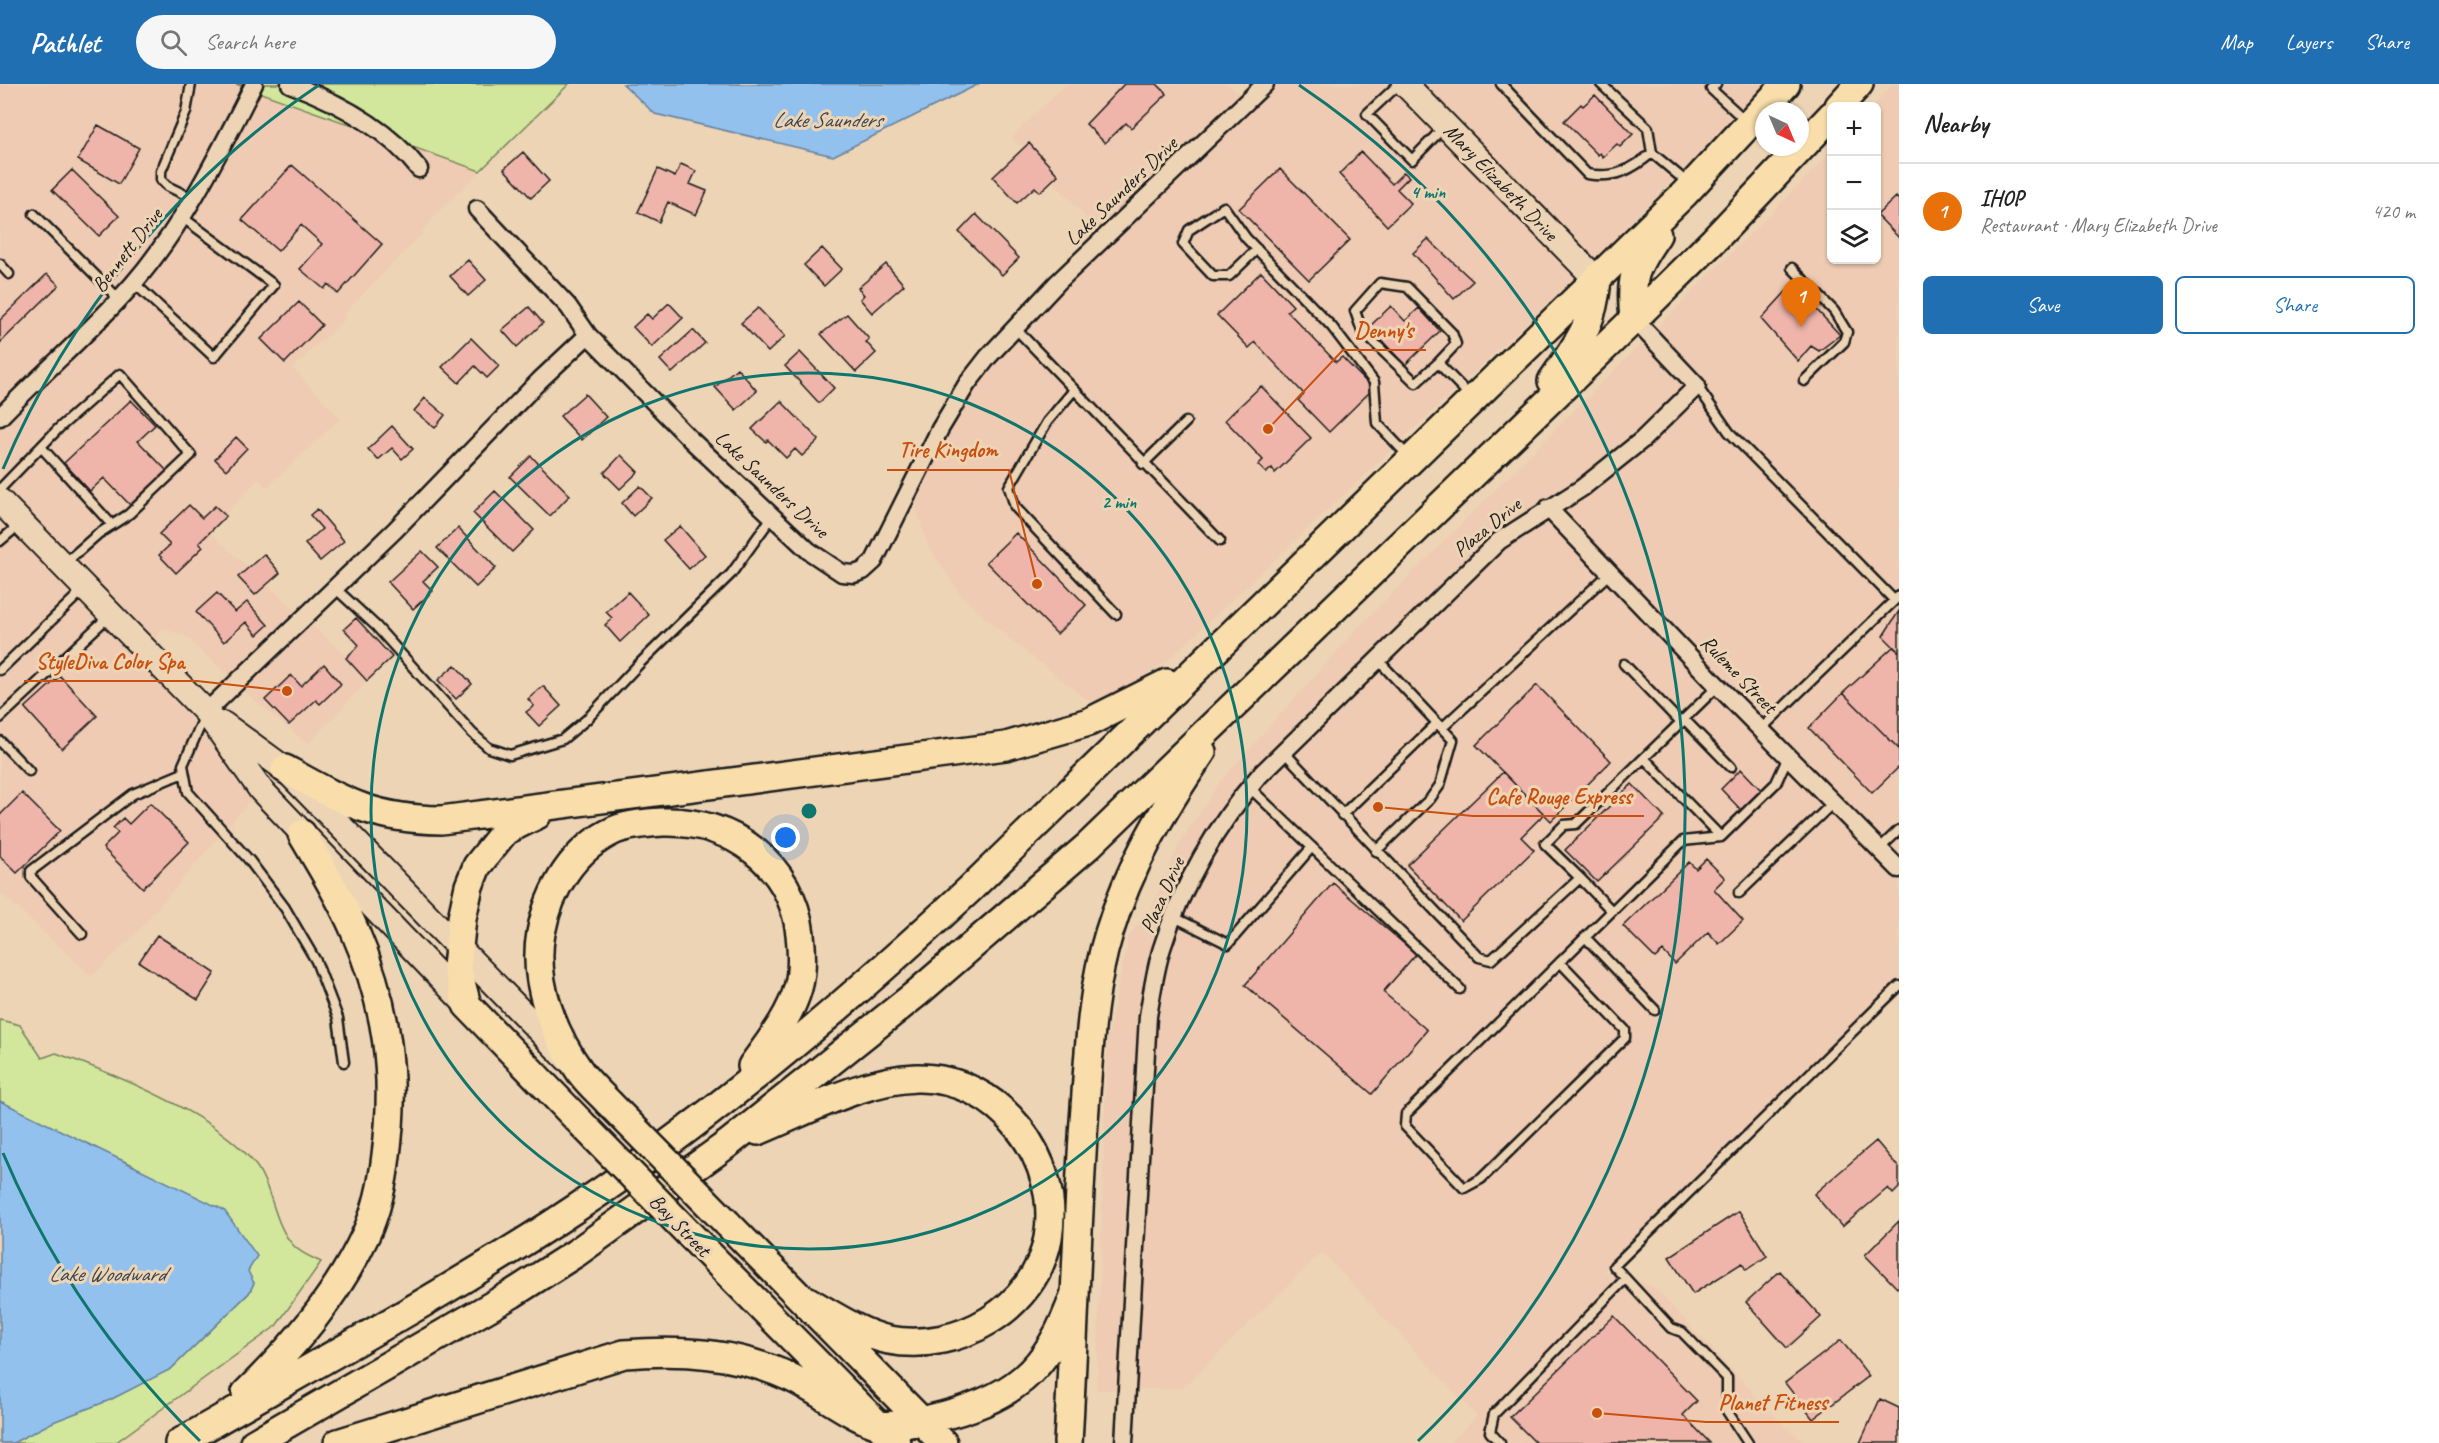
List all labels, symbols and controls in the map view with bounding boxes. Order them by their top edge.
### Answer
search box [136,15,556,69]
text: Pathlet [30,25,100,60]
icon: search [157,26,190,59]
text: Search here [205,28,295,56]
text: Map [2220,29,2253,55]
text: Layers [2286,29,2332,55]
text: Share [2365,29,2409,55]
north arrow [1755,102,1809,156]
map controls [1827,102,1881,264]
button: + [1827,102,1881,156]
water label: Lake Saunders [773,106,885,134]
text: Nearby [1923,107,1988,140]
street label: Mary Elizabeth Drive [1438,118,1564,247]
street label: Lake Saunders Drive [1059,129,1184,251]
button: − [1827,156,1881,210]
text: 4 min [1411,181,1446,203]
text: IHOP [1980,185,2023,213]
text: 1 [1938,199,1947,224]
text: 420 m [2372,199,2415,224]
street label: Bennett Drive [86,201,169,297]
button: layers [1827,210,1881,264]
text: Restaurant · Mary Elizabeth Drive [1980,213,2217,238]
button: Save [1923,276,2163,334]
button: Share [2175,276,2415,334]
pin: 1 [1782,278,1820,327]
callout: Denny's [1343,310,1426,350]
text: Denny's [1355,317,1416,345]
street label: Lake Saunders Drive [710,425,836,545]
callout: Tire Kingdom [887,430,1009,470]
text: Tire Kingdom [899,436,999,464]
street label: Plaza Drive [1448,490,1528,562]
text: 2 min [1102,491,1137,513]
street label: Ruleme Street [1695,629,1784,720]
callout: StyleDiva Color Spa [24,641,197,681]
text: StyleDiva Color Spa [36,648,186,676]
callout: Cafe Rouge Express [1473,776,1644,816]
text: Cafe Rouge Express [1486,783,1634,811]
centre of rings [799,801,819,821]
your location [771,823,800,852]
street label: Plaza Drive [1134,851,1191,937]
street label: Bay Street [644,1188,718,1263]
water label: Lake Woodward [49,1260,172,1288]
callout: Planet Fitness [1706,1382,1839,1422]
text: Planet Fitness [1719,1389,1830,1417]

